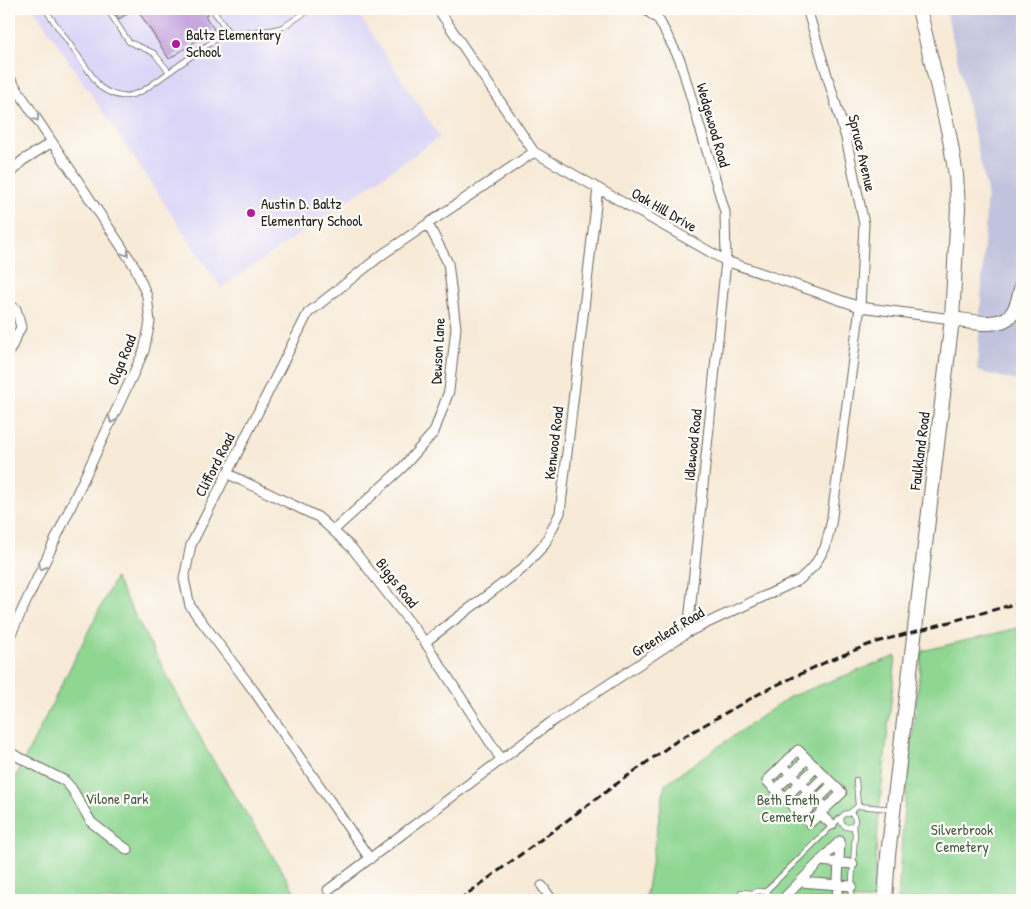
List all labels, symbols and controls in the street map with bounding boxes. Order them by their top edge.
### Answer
place label: Baltz Elementary School [186,24,281,62]
marker: Baltz Elementary School [170,38,182,50]
street label: Wedgewood Road [691,80,736,170]
one-way arrow [30,112,39,121]
street label: Spruce Avenue [843,112,882,193]
street label: Oak Hill Drive [628,182,701,237]
place label: Austin D. Baltz Elementary School [261,193,362,231]
marker: Austin D. Baltz Elementary School [245,207,257,219]
one-way arrow [119,248,129,257]
street label: Dewson Lane [425,317,450,385]
street label: Olga Road [102,331,141,388]
street label: Kenwood Road [539,405,568,481]
street label: Idlewood Road [678,408,707,482]
street label: Faulkland Road [904,411,935,492]
one-way arrow [107,415,118,424]
street label: Clifford Road [190,429,240,500]
street label: Biggs Road [371,553,424,612]
one-way arrow [38,562,49,571]
street label: Greenleaf Road [628,602,708,661]
park label: Vilone Park [85,788,149,809]
park label: Beth Emeth Cemetery [757,789,819,827]
park label: Silverbrook Cemetery [931,819,993,857]

